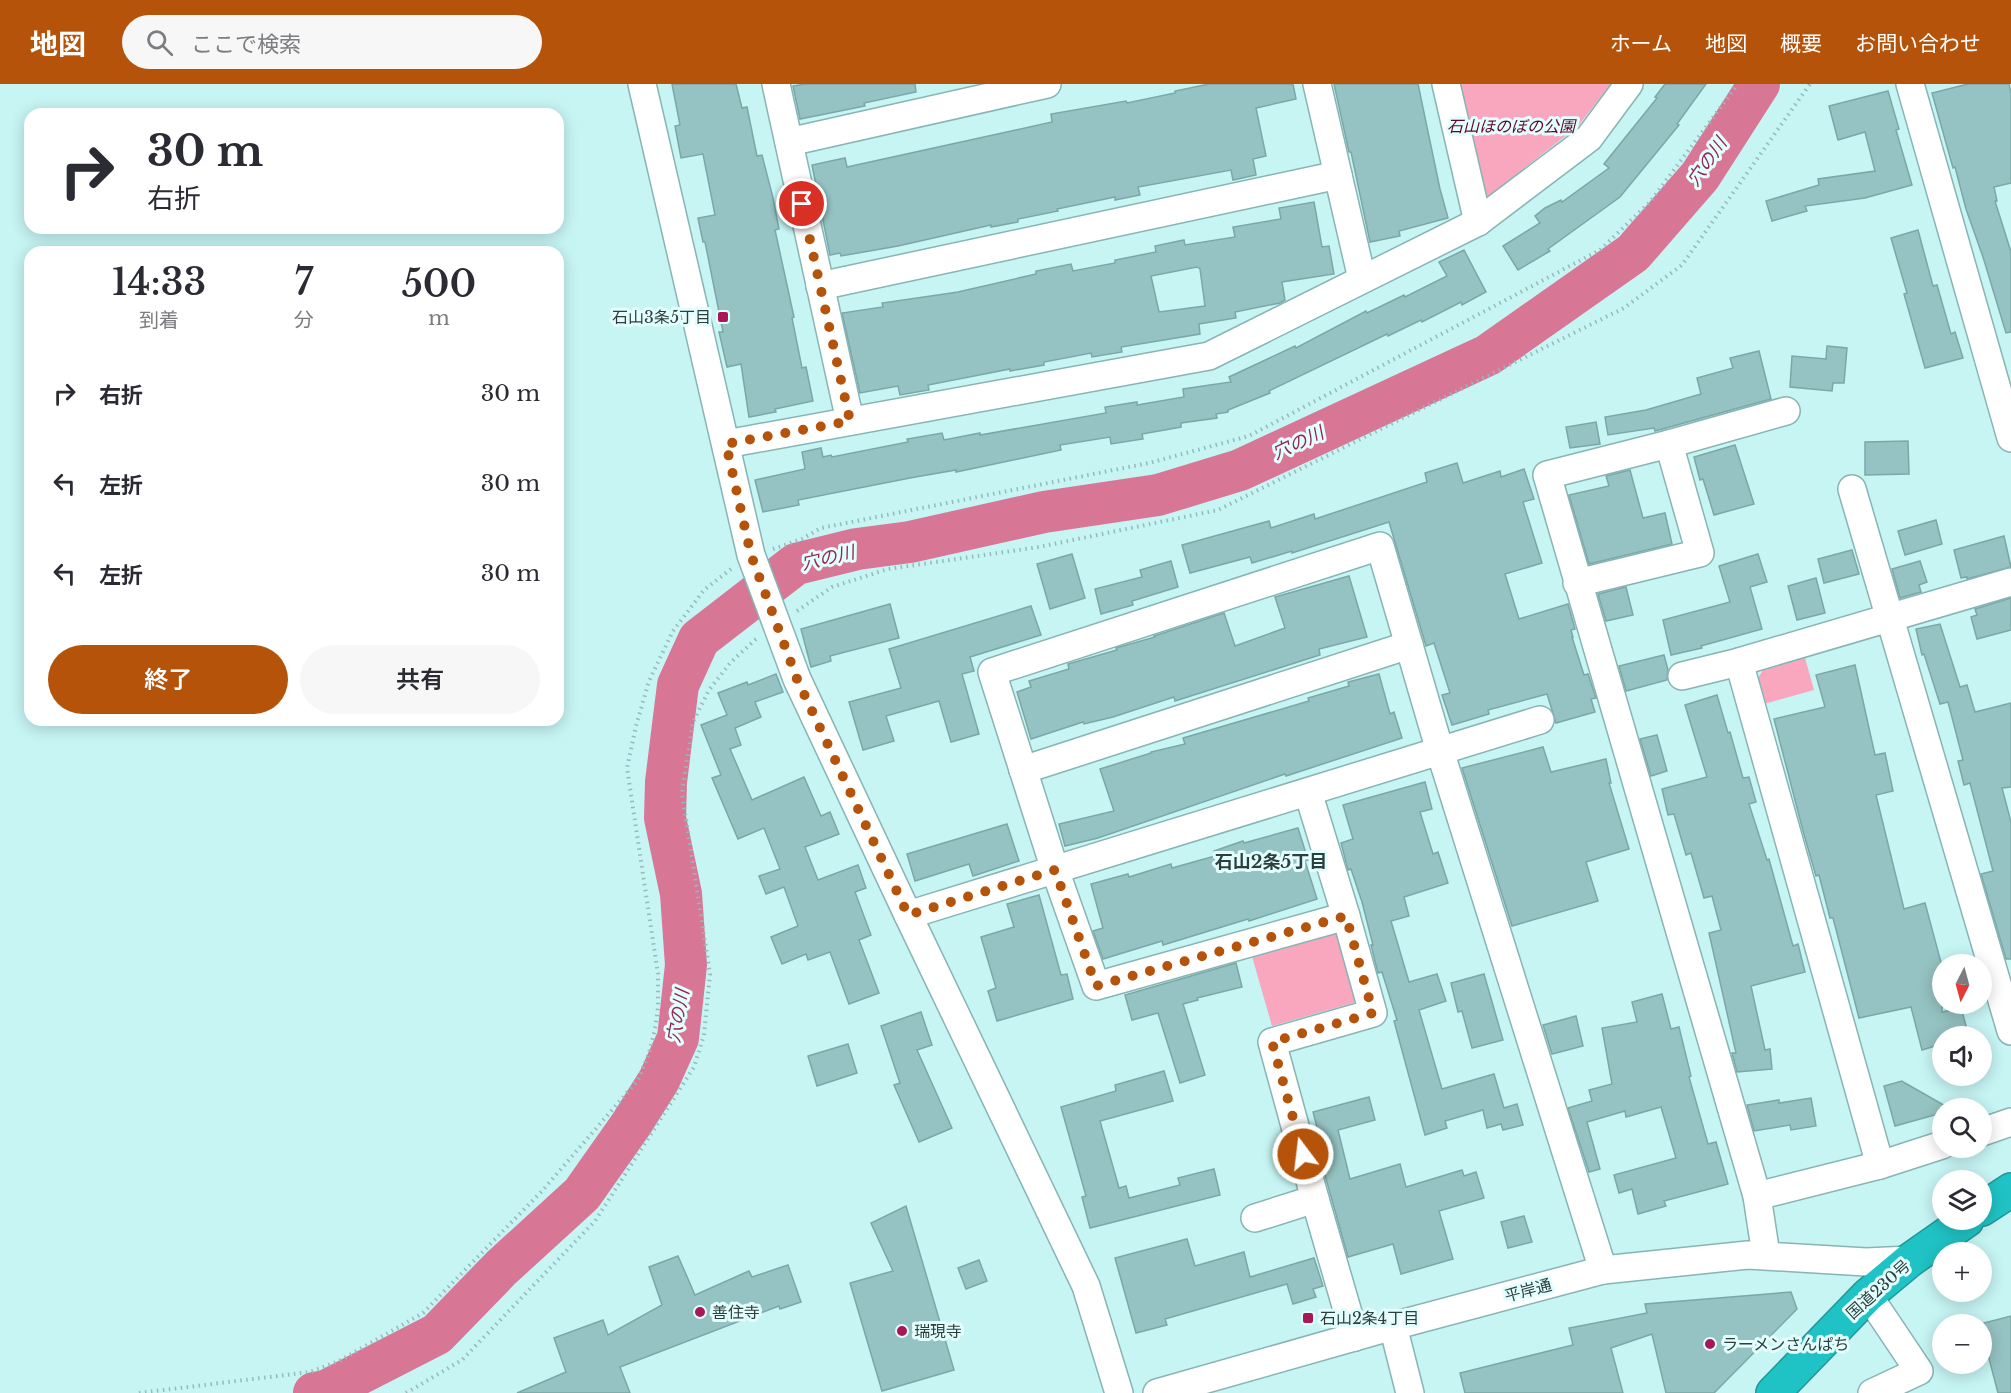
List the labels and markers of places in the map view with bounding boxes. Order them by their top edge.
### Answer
pin [776,178,827,229]
place label: 石山3条5丁目 [612,307,711,327]
marker: 石山3条5丁目 [716,310,730,324]
place label: 善住寺 [712,1302,760,1322]
marker: 善住寺 [693,1305,707,1319]
place label: 石山2条4丁目 [1320,1308,1419,1328]
marker: 石山2条4丁目 [1301,1311,1315,1325]
place label: 瑞現寺 [914,1321,962,1341]
marker: 瑞現寺 [895,1324,909,1338]
place label: ラーメンさんぱち [1722,1334,1849,1354]
marker: ラーメンさんぱち [1703,1337,1717,1351]

